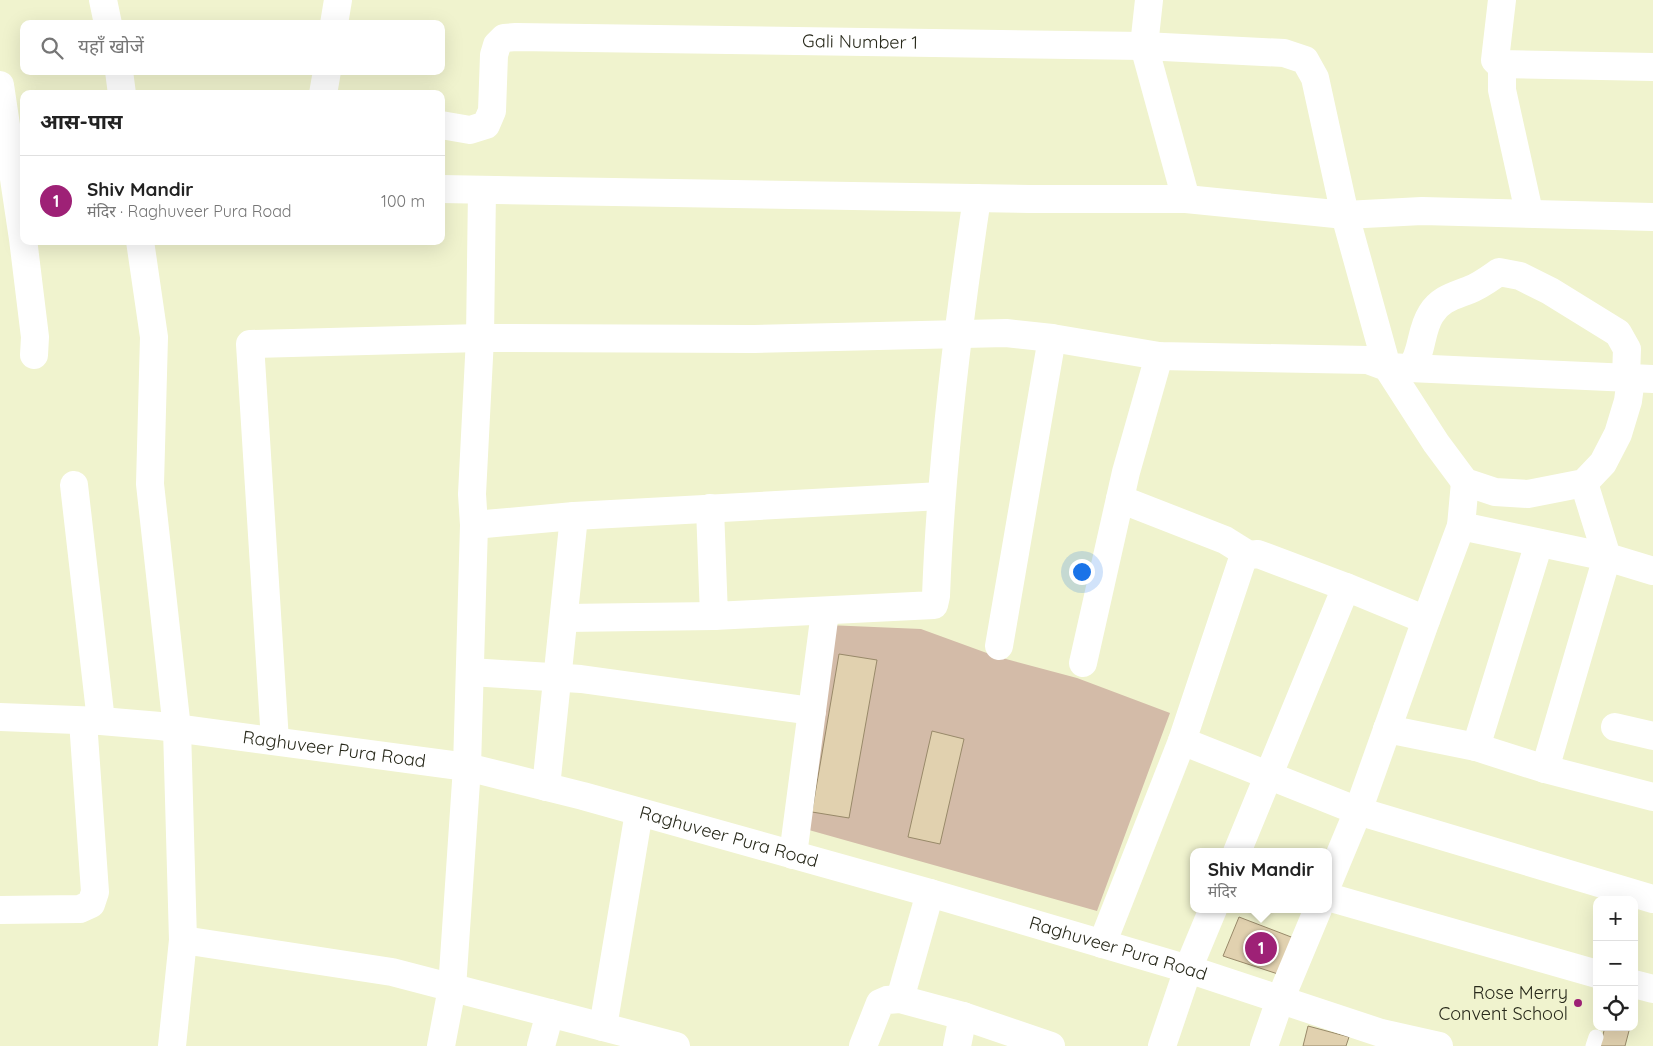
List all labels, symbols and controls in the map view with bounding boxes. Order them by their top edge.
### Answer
search box [20,20,445,75]
street label: Gali Number 1 [802,29,918,54]
icon: search [38,34,66,62]
text: यहाँ खोजें [78,34,144,58]
text: आस-पास [40,108,122,134]
text: Shiv Mandir [87,177,193,201]
text: 1 [53,191,59,211]
text: 100 m [381,191,425,211]
text: मंदिर · Raghuveer Pura Road [87,201,292,221]
your location [1069,559,1095,585]
street label: Raghuveer Pura Road [241,725,427,772]
street label: Raghuveer Pura Road [637,800,821,872]
popup [1190,848,1332,913]
text: Shiv Mandir [1208,857,1314,881]
text: मंदिर [1208,881,1237,901]
map controls [1593,896,1638,1031]
button: + [1593,896,1638,941]
street label: Raghuveer Pura Road [1026,911,1210,986]
pin: 1 [1245,929,1277,967]
button: − [1593,941,1638,986]
place label: Rose Merry Convent School [1438,981,1568,1025]
button: locate [1593,986,1638,1031]
marker: Rose Merry Convent School [1572,997,1584,1009]

